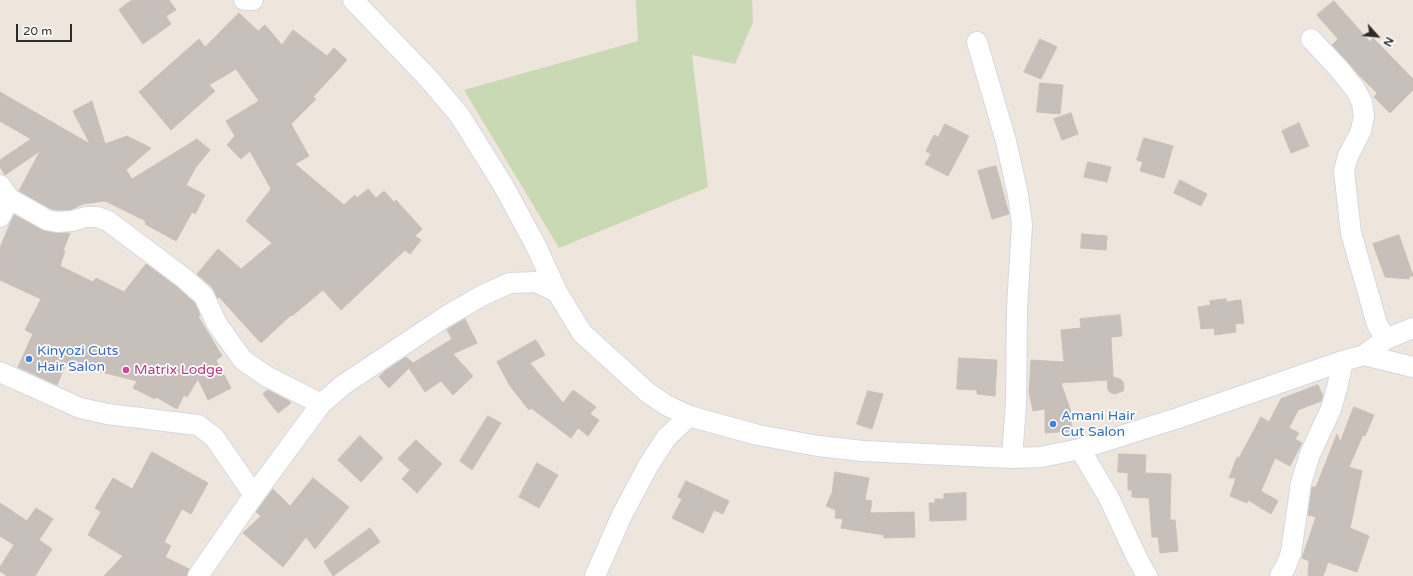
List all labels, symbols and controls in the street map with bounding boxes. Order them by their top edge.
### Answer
scale bar [18,16,74,42]
north arrow [1357,16,1397,56]
text: 20 m [23,24,52,38]
text: N [1380,35,1396,49]
place label: Kinyozi Cuts Hair Salon [37,343,118,376]
marker: Kinyozi Cuts Hair Salon [24,354,34,364]
place label: Matrix Lodge [134,362,223,378]
marker: Matrix Lodge [121,365,131,375]
place label: Amani Hair Cut Salon [1061,408,1135,440]
marker: Amani Hair Cut Salon [1048,419,1058,429]

